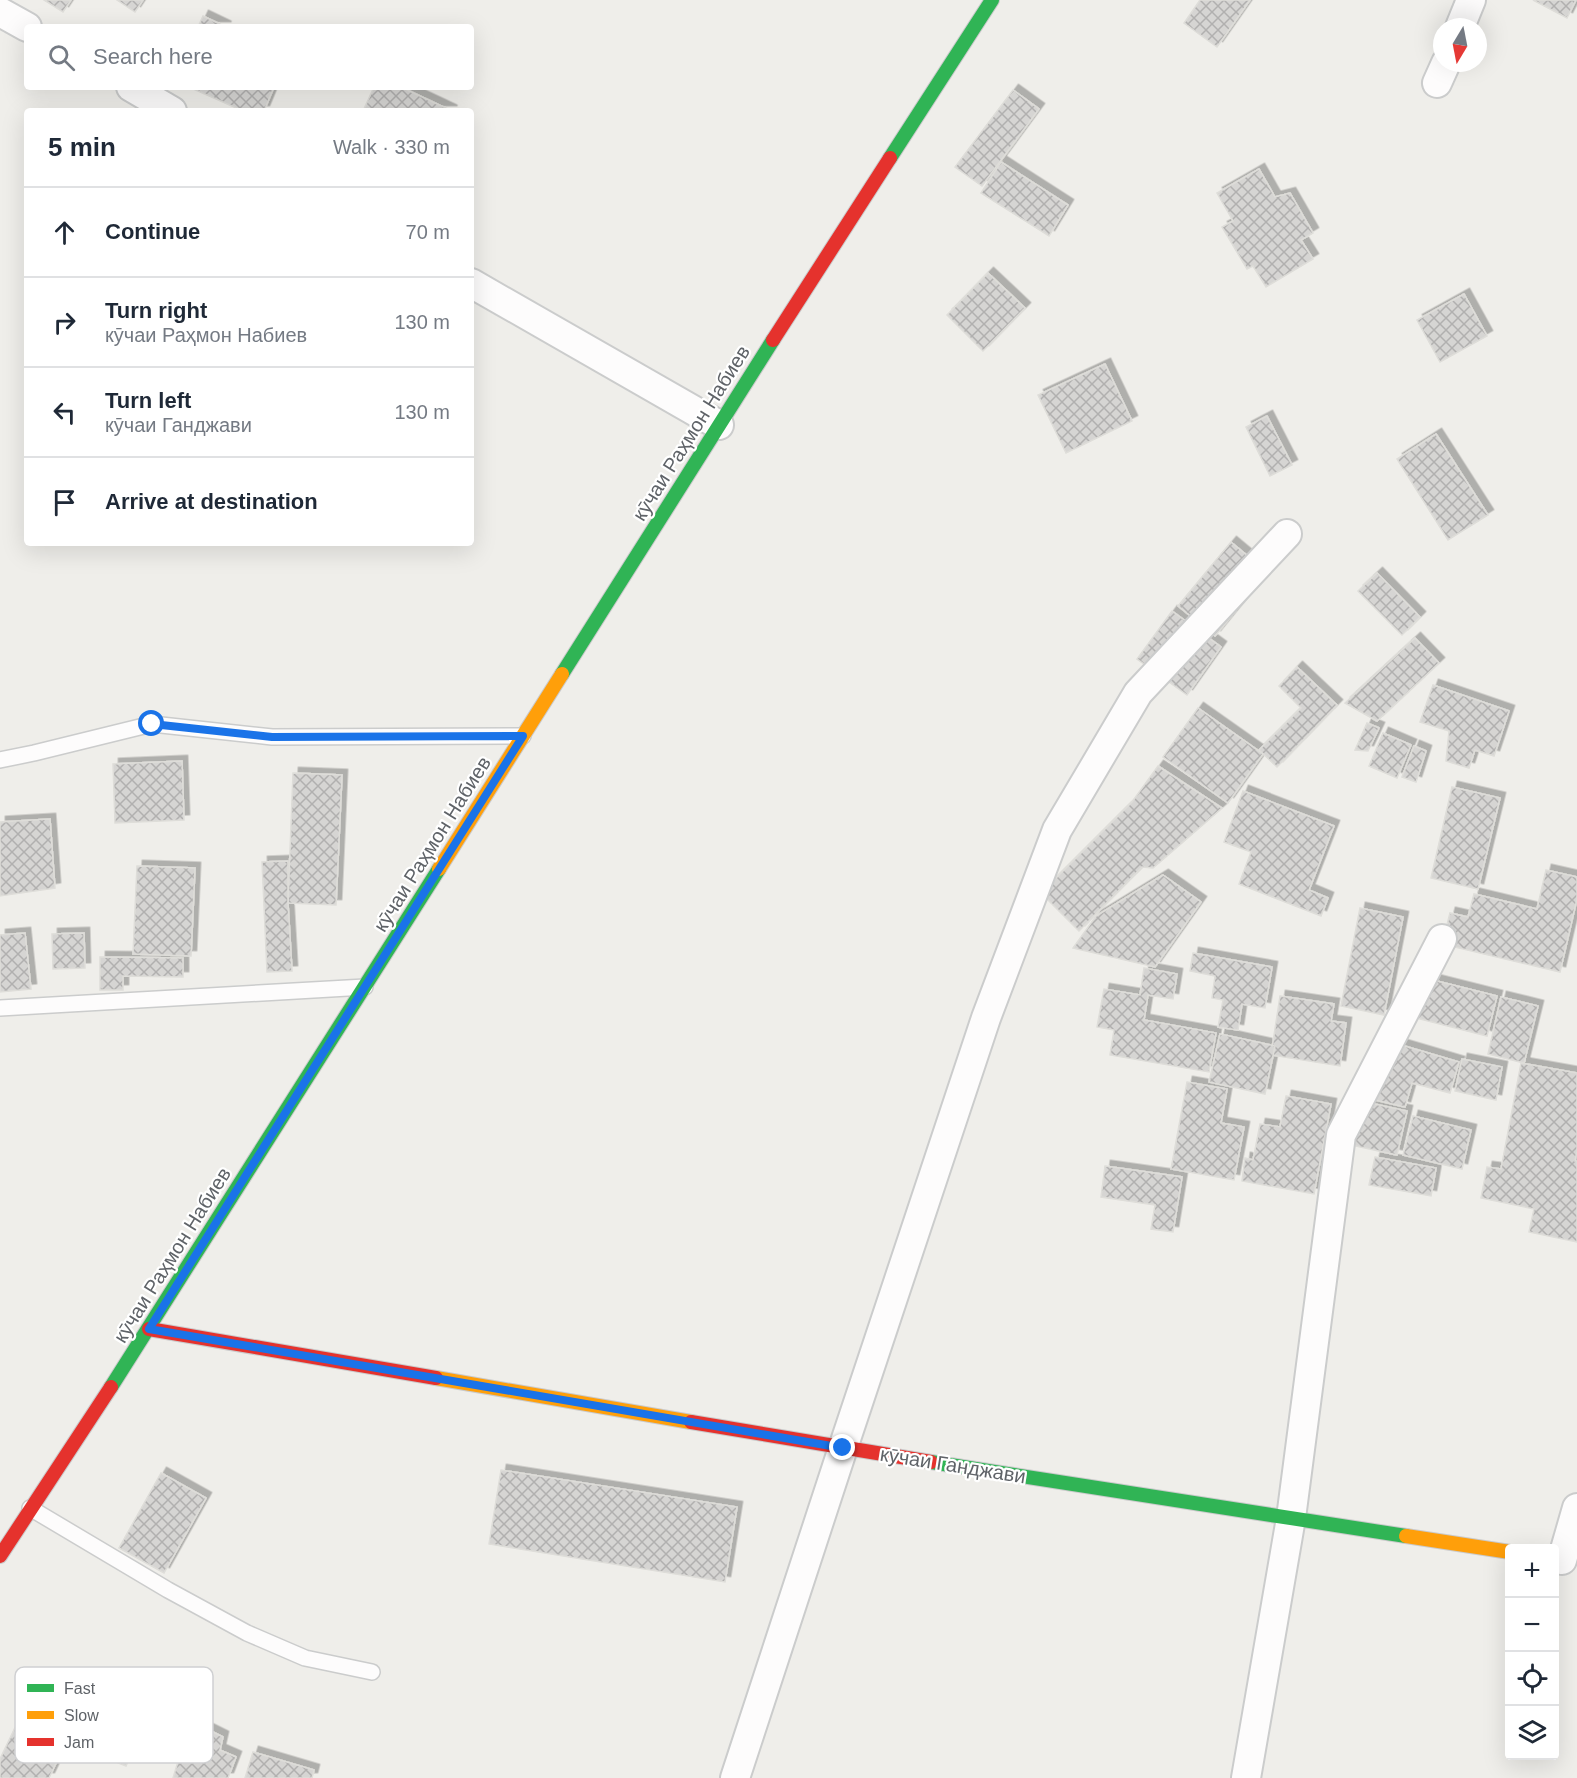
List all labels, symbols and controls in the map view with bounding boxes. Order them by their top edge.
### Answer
north arrow [1433,18,1487,72]
search box [24,24,474,90]
icon: search [45,41,78,74]
text: Search here [93,44,213,69]
text: 5 min [48,132,116,162]
text: Walk · 330 m [333,136,450,158]
icon: ahead [48,216,81,249]
text: Continue [105,219,200,244]
text: 70 m [406,221,450,243]
text: Turn right [105,298,207,323]
icon: right [48,306,81,339]
text: 130 m [394,311,450,333]
text: кӯчаи Раҳмон Набиев [105,324,307,346]
street label: кӯчаи Раҳмон Набиев [628,341,754,525]
text: Turn left [105,388,191,413]
icon: left [48,396,81,429]
text: 130 m [394,401,450,423]
text: кӯчаи Ганджави [105,414,252,436]
icon: arrive [48,486,81,519]
text: Arrive at destination [105,489,318,514]
route start [138,710,164,736]
street label: кӯчаи Раҳмон Набиев [369,752,495,936]
street label: кӯчаи Раҳмон Набиев [109,1163,235,1347]
route end [829,1434,855,1460]
street label: кӯчаи Ганджави [879,1443,1027,1487]
map controls [1505,1544,1559,1760]
button: + [1505,1544,1559,1598]
button: − [1505,1598,1559,1652]
button: locate [1505,1652,1559,1706]
legend [15,1667,213,1763]
text: Fast [64,1680,96,1697]
button: layers [1505,1706,1559,1760]
text: Slow [64,1707,99,1724]
text: Jam [64,1734,94,1751]

